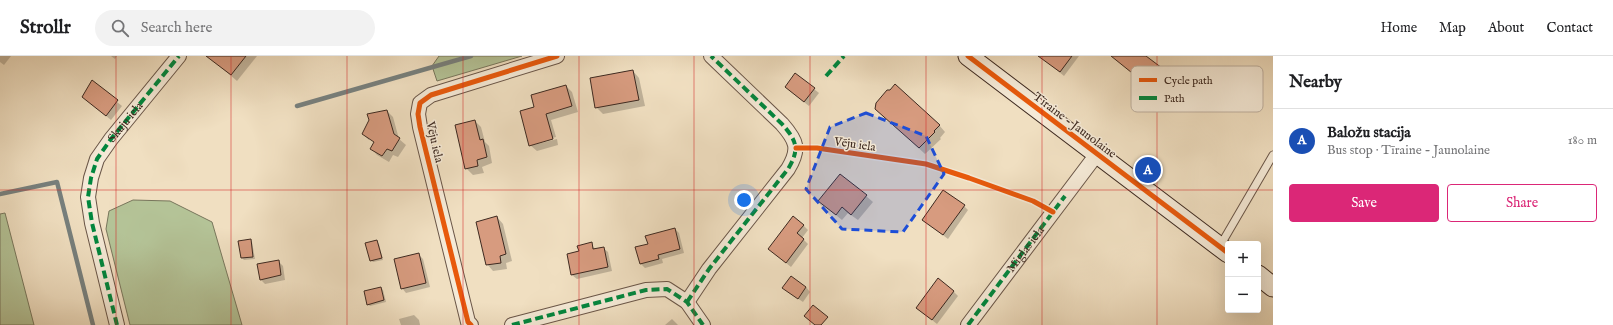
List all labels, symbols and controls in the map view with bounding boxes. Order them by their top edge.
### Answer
search box [95,10,375,46]
text: Strollr [20,16,71,40]
icon: search [109,17,131,39]
text: Search here [141,18,212,37]
text: Home [1381,19,1417,37]
text: Map [1439,19,1466,37]
text: About [1488,19,1524,37]
text: Contact [1546,19,1593,37]
legend [1131,66,1263,112]
text: Nearby [1289,72,1342,93]
text: Cycle path [1164,74,1213,88]
street label: Tīraine - Jaunolaine [1030,89,1120,163]
text: Path [1164,92,1185,106]
street label: Skuju iela [104,98,147,145]
street label: Vēju iela [422,119,447,165]
text: Baložu stacija [1327,123,1411,142]
text: A [1298,132,1306,149]
text: 180 m [1568,132,1597,149]
street label: Vēju iela [832,134,878,155]
text: Bus stop · Tīraine - Jaunolaine [1327,142,1490,159]
pin: A [1135,155,1161,185]
button: Save [1289,184,1439,222]
button: Share [1447,184,1597,222]
your location [734,190,754,210]
street label: Miglas iela [1004,223,1048,275]
map controls [1225,241,1261,313]
button: + [1225,241,1261,277]
button: − [1225,277,1261,313]

